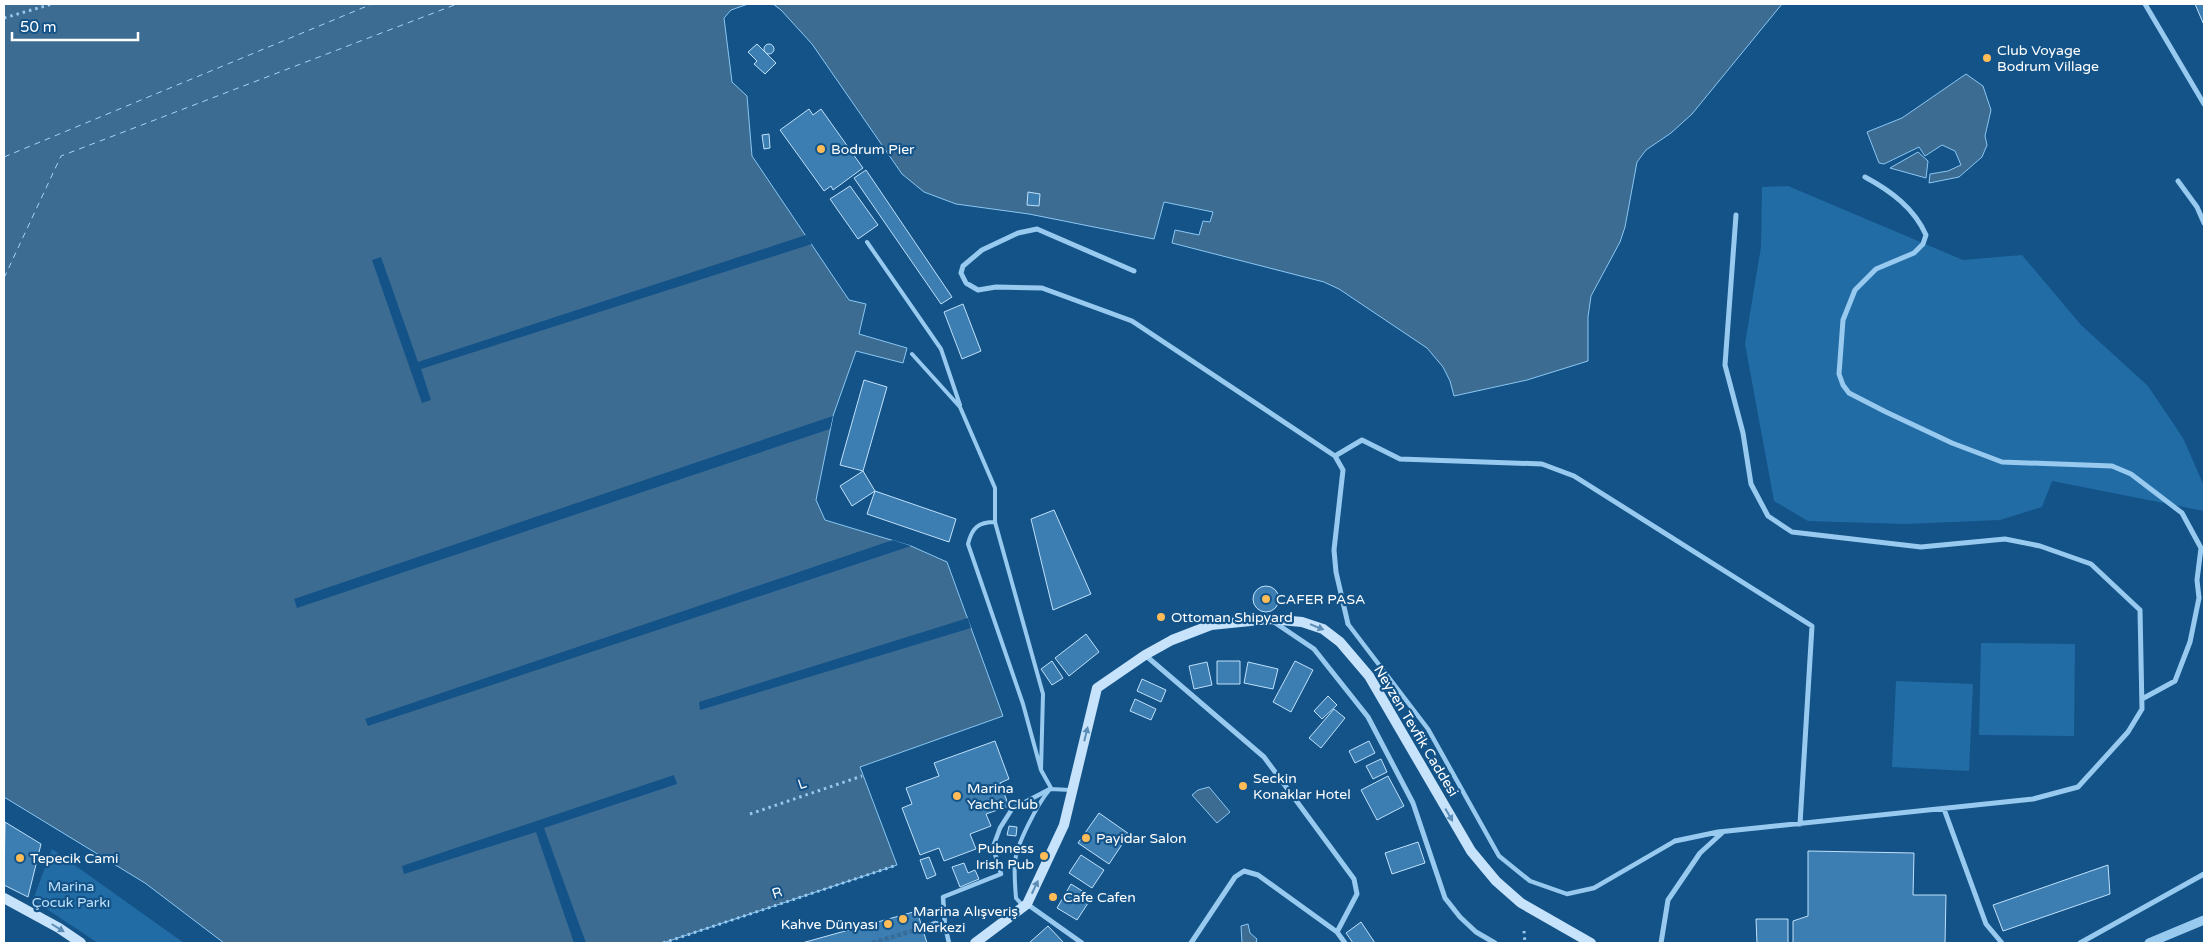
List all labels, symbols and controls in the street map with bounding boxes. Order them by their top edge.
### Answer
scale bar [12,10,139,42]
text: 50 m [20,18,57,36]
place label: Club Voyage Bodrum Village [1997,42,2099,75]
marker: Club Voyage Bodrum Village [1981,52,1993,64]
place label: Bodrum Pier [831,141,915,158]
marker: Bodrum Pier [815,143,827,155]
place label: CAFER PASA [1276,591,1366,608]
marker: CAFER PASA [1260,593,1272,605]
place label: Ottoman Shipyard [1171,609,1293,626]
marker: Ottoman Shipyard [1155,611,1167,623]
one-way arrow [1310,624,1324,632]
street label: Neyzen Tevfik Caddesi [1370,662,1462,800]
one-way arrow [1082,726,1090,741]
place label: Seckin Konaklar Hotel [1253,770,1351,803]
street label: L [795,775,809,793]
place label: Marina Yacht Club [967,780,1038,813]
marker: Seckin Konaklar Hotel [1237,780,1249,792]
marker: Marina Yacht Club [951,790,963,802]
one-way arrow [1445,808,1454,821]
place label: Payidar Salon [1096,830,1187,847]
marker: Payidar Salon [1080,832,1092,844]
place label: Pubness Irish Pub [976,840,1034,873]
place label: Tepecik Cami [30,850,118,867]
marker: Pubness Irish Pub [1038,850,1050,862]
marker: Tepecik Cami [14,852,26,864]
park label: Marina Çocuk Parkı [32,878,110,911]
one-way arrow [1031,880,1039,894]
street label: R [770,883,784,903]
place label: Cafe Cafen [1063,889,1136,906]
marker: Cafe Cafen [1047,891,1059,903]
place label: Marina Alışveriş Merkezi [913,903,1018,936]
marker: Marina Alışveriş Merkezi [897,913,909,925]
place label: Kahve Dünyası [781,916,878,933]
marker: Kahve Dünyası [882,918,894,930]
one-way arrow [51,923,65,933]

